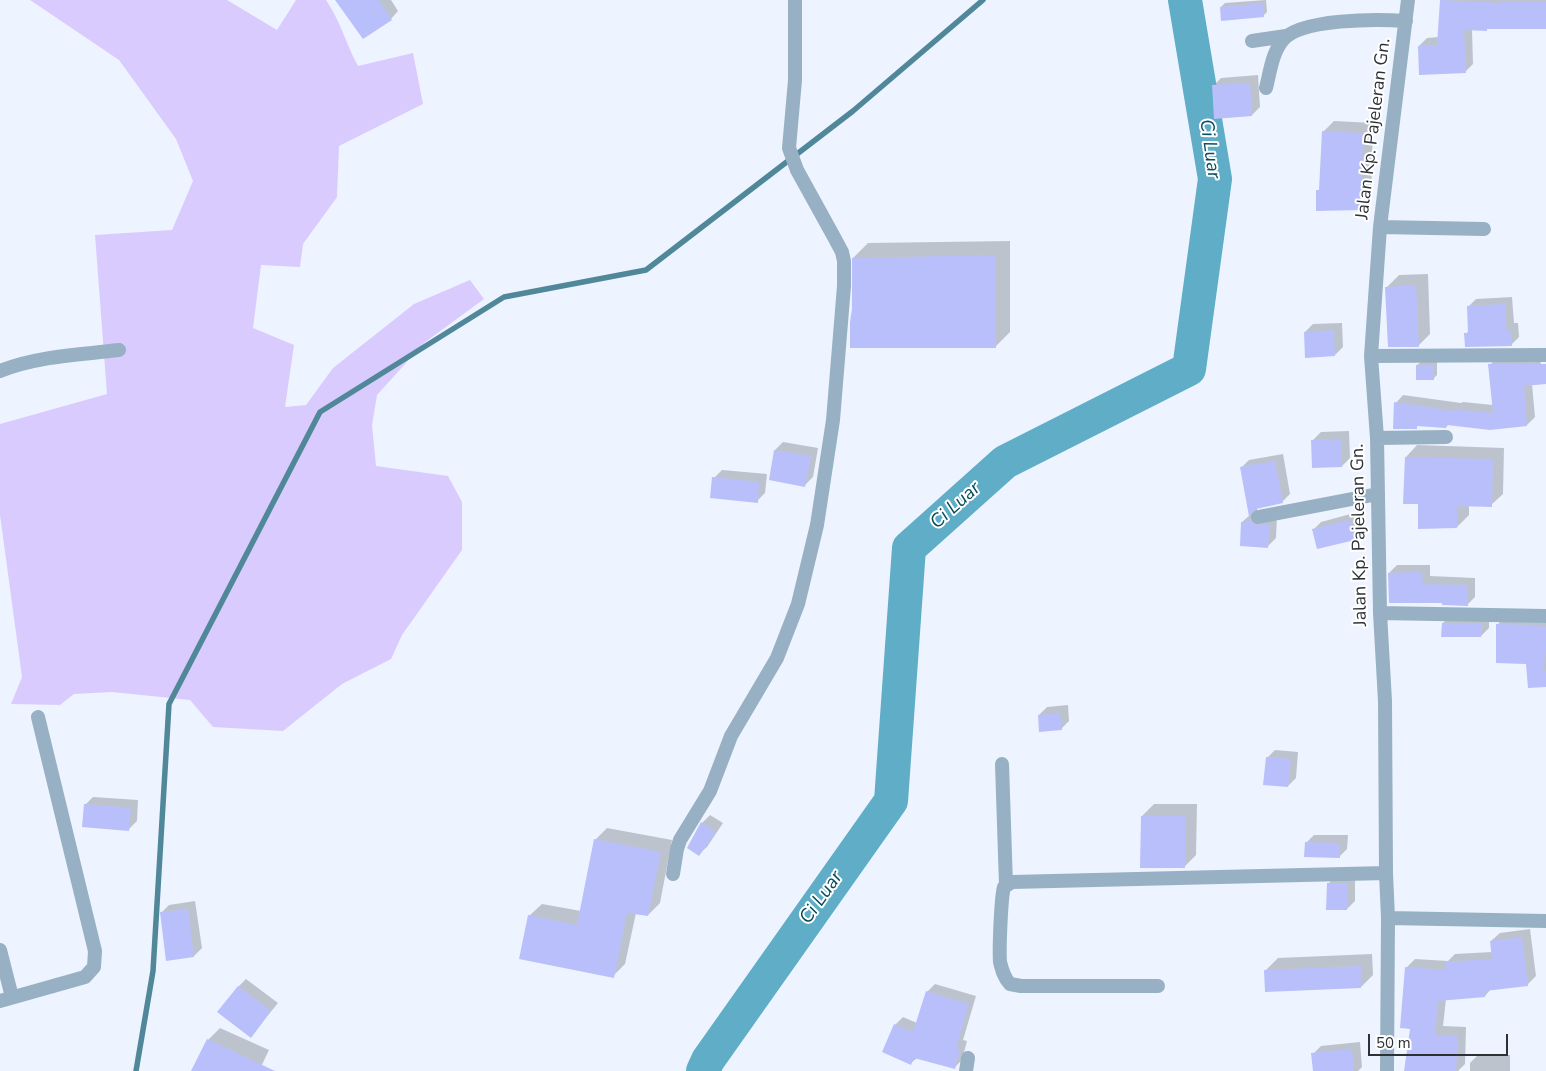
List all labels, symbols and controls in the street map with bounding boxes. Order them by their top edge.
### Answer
street label: Jalan Kp. Pajeleran Gn. [1352,37,1396,221]
water label: Ci Luar [1194,118,1224,180]
street label: Jalan Kp. Pajeleran Gn. [1348,444,1372,626]
water label: Ci Luar [926,478,986,534]
water label: Ci Luar [796,867,848,929]
scale bar [1371,1024,1511,1056]
text: 50 m [1376,1033,1411,1053]

